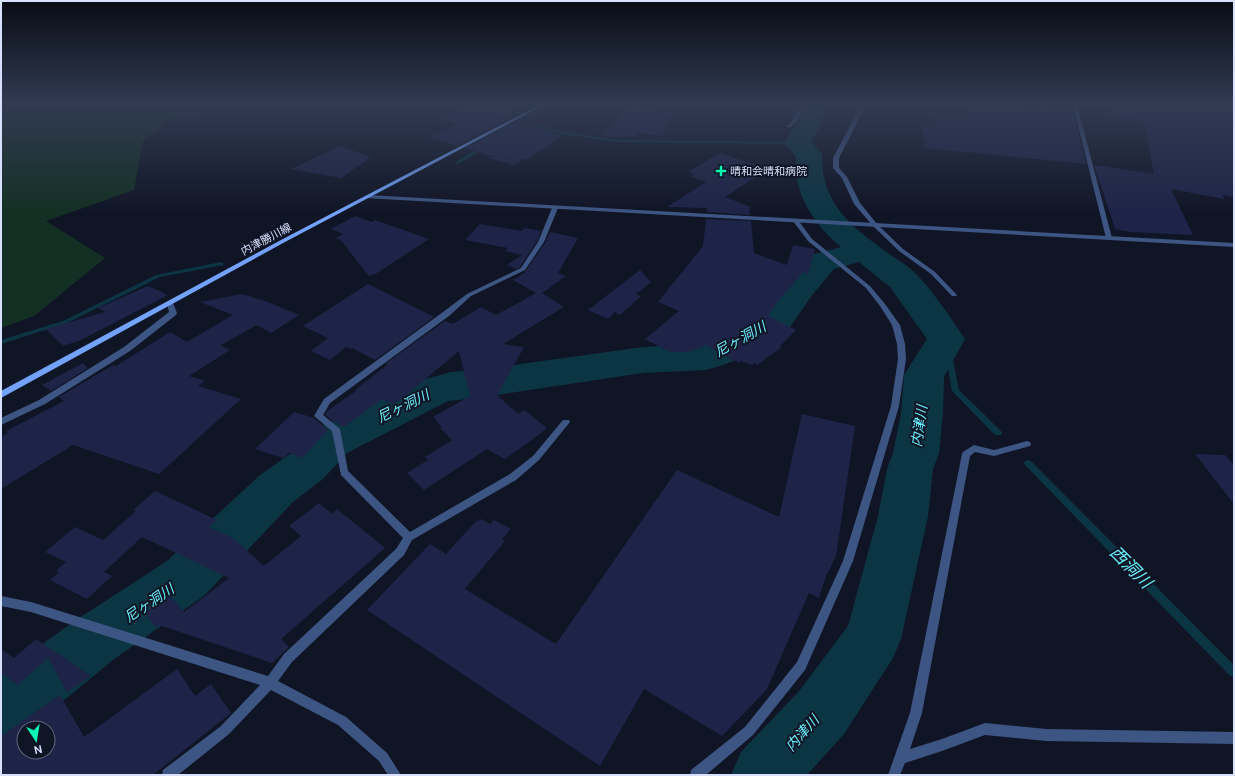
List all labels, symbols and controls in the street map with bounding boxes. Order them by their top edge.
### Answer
place label: 晴和会晴和病院 [730,164,807,178]
marker: 晴和会晴和病院 [715,165,727,177]
street label: 内津勝川線 [238,220,294,258]
water label: 尼ヶ洞川 [711,317,771,360]
water label: 尼ヶ洞川 [374,385,434,426]
water label: 内津川 [907,402,931,448]
water label: 西洞川 [1105,541,1158,594]
water label: 尼ヶ洞川 [121,579,179,626]
water label: 内津川 [781,710,824,755]
north arrow [16,720,56,760]
text: N [33,742,43,757]

